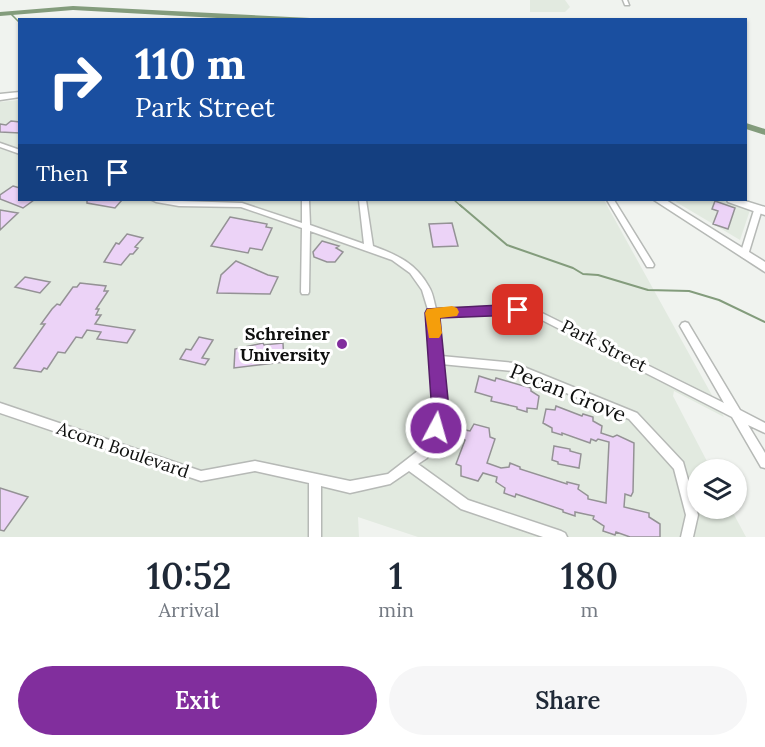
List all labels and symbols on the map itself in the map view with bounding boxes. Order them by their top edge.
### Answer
pin [492,284,543,335]
street label: Park Street [557,314,651,377]
place label: Schreiner University [240,322,330,366]
marker: Schreiner University [335,337,349,351]
street label: Pecan Grove [506,357,630,428]
position arrow [404,396,468,460]
street label: Acorn Boulevard [53,416,193,483]

